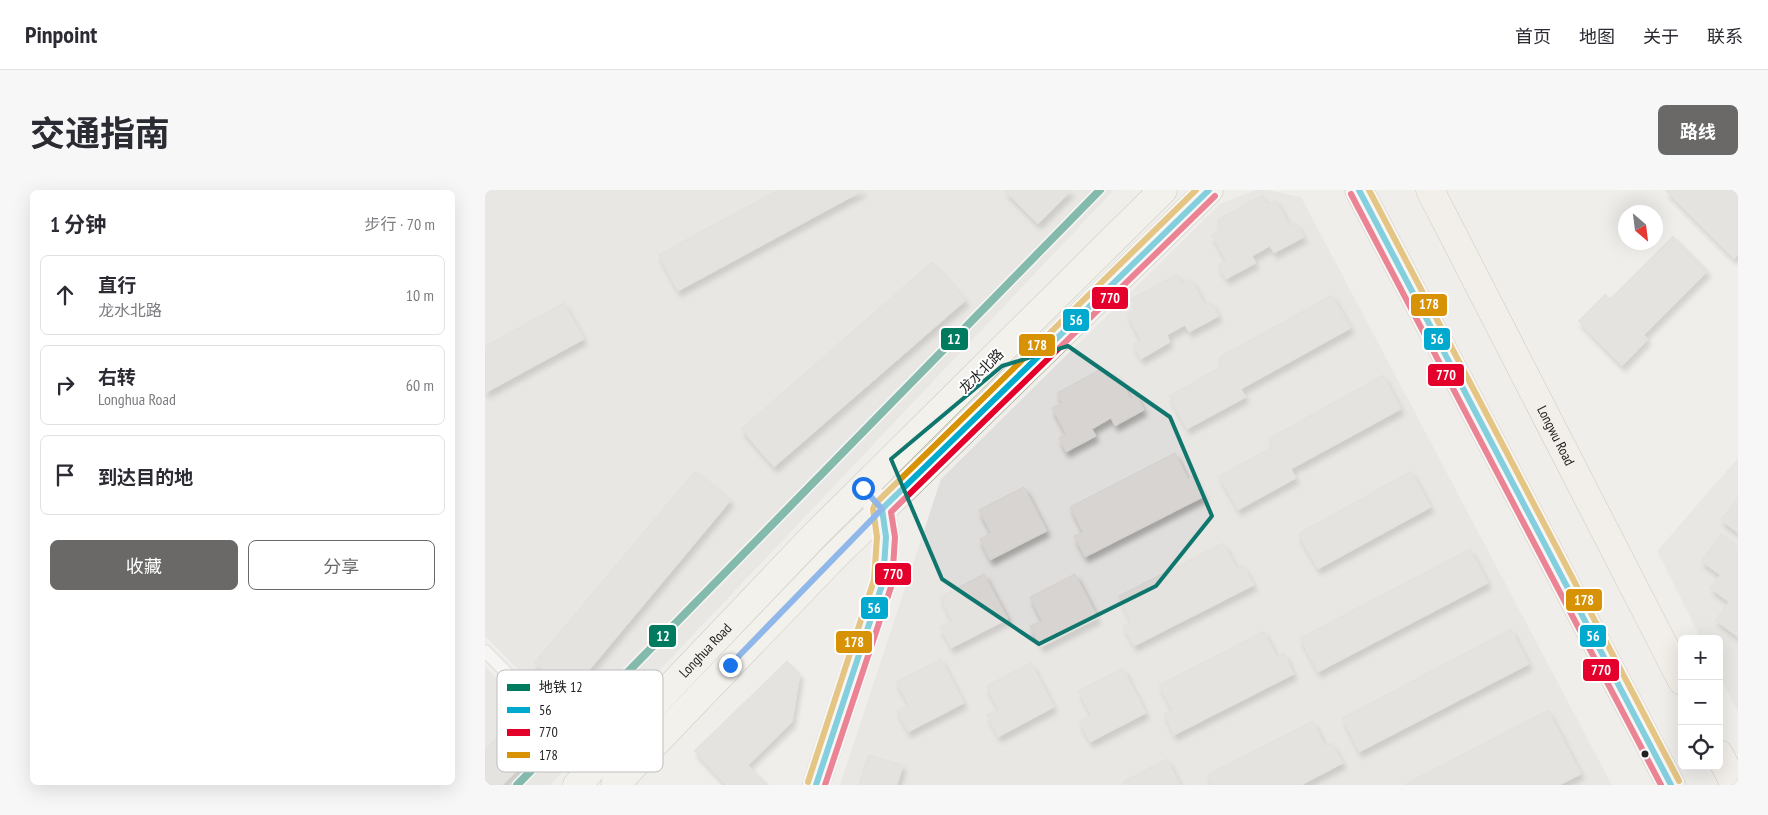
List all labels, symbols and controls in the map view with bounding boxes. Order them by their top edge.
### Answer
text: Pinpoint [25,19,97,50]
text: 首页 [1515,25,1551,48]
text: 地图 [1579,25,1615,48]
text: 关于 [1643,25,1679,48]
text: 联系 [1707,25,1743,48]
button: 路线 [1658,105,1738,155]
text: 交通指南 [30,110,170,156]
north arrow [1618,205,1663,250]
text: 1 分钟 [50,211,106,238]
text: 步行 · 70 m [365,214,435,234]
text: 直行 [98,273,136,297]
icon: ahead [51,281,79,309]
text: 10 m [406,285,434,305]
line badge: 770 [1091,286,1129,310]
text: 770 [1100,289,1120,307]
line badge: 178 [1410,293,1448,317]
text: 178 [1419,295,1439,313]
text: 龙水北路 [98,300,162,320]
line badge: 56 [1062,308,1090,332]
text: 56 [1069,311,1083,329]
line badge: 12 [940,327,969,351]
line badge: 56 [1423,327,1451,351]
text: 12 [947,330,961,348]
text: 56 [1430,330,1444,348]
line badge: 178 [1018,333,1056,357]
text: 178 [1027,336,1047,354]
street label: 龙水北路 [955,345,1007,397]
line badge: 770 [1427,363,1465,387]
text: 右转 [98,365,136,389]
text: 770 [1436,366,1456,384]
icon: right [51,371,79,399]
text: 60 m [406,375,434,395]
text: Longhua Road [98,389,176,409]
street label: Longwu Road [1533,403,1579,468]
icon: arrive [51,461,79,489]
text: 到达目的地 [98,465,193,489]
route start [852,477,875,500]
button: 收藏 [50,540,238,590]
button: 分享 [248,540,435,590]
line badge: 770 [874,562,912,586]
text: 770 [883,565,903,583]
line badge: 178 [1565,588,1603,612]
text: 178 [1574,591,1594,609]
line badge: 56 [860,596,889,620]
text: 56 [867,599,881,617]
street label: Longhua Road [675,619,735,681]
line badge: 12 [648,624,677,648]
line badge: 56 [1579,624,1607,648]
text: 12 [656,627,670,645]
text: 56 [1586,627,1600,645]
line badge: 178 [835,630,873,654]
text: 178 [844,633,864,651]
map controls [1678,635,1723,770]
button: + [1678,635,1723,680]
route end [719,654,742,677]
line badge: 770 [1582,658,1620,682]
text: 770 [1591,661,1611,679]
legend [497,670,663,772]
text: 地铁 12 [539,678,583,696]
button: − [1678,680,1723,725]
text: 56 [539,701,552,719]
text: 770 [539,723,558,741]
button: locate [1678,725,1723,770]
text: 178 [539,746,558,764]
unlabelled marker [1640,749,1650,759]

